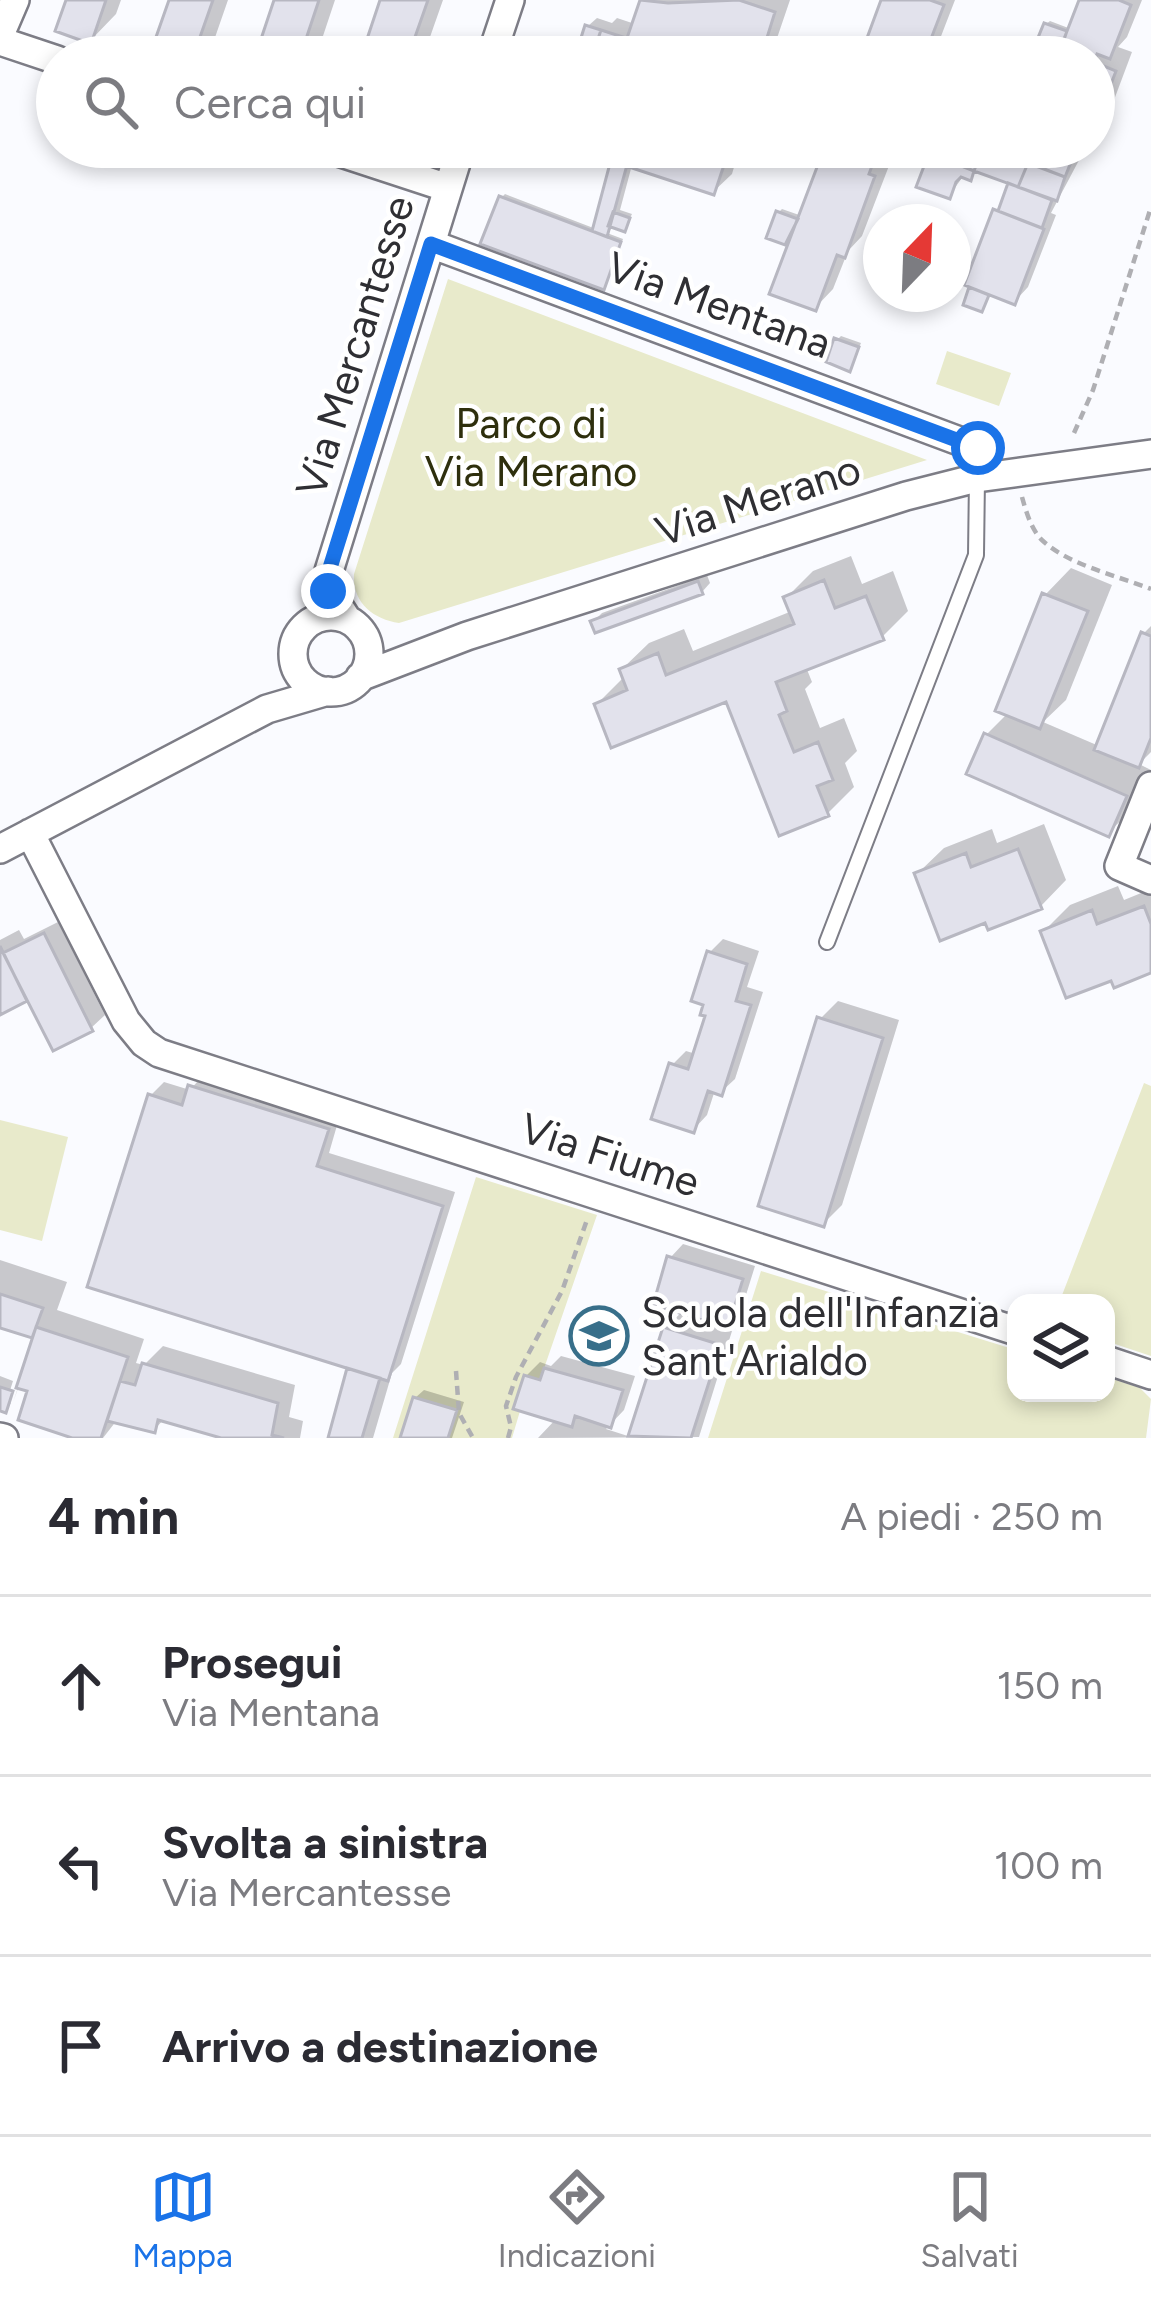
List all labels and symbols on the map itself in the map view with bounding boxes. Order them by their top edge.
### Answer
street label: Via Mercantesse [285,190,425,502]
north arrow [863,204,971,312]
street label: Via Mentana [600,241,838,369]
park label: Parco di Via Merano [425,398,637,497]
route start [951,421,1005,475]
street label: Via Merano [649,443,867,557]
route end [301,564,355,618]
street label: Via Fiume [514,1102,706,1208]
place label: Scuola dell'Infanzia Sant'Arialdo [641,1287,1000,1386]
school or university icon: Scuola dell'Infanzia Sant'Arialdo [568,1305,630,1367]

